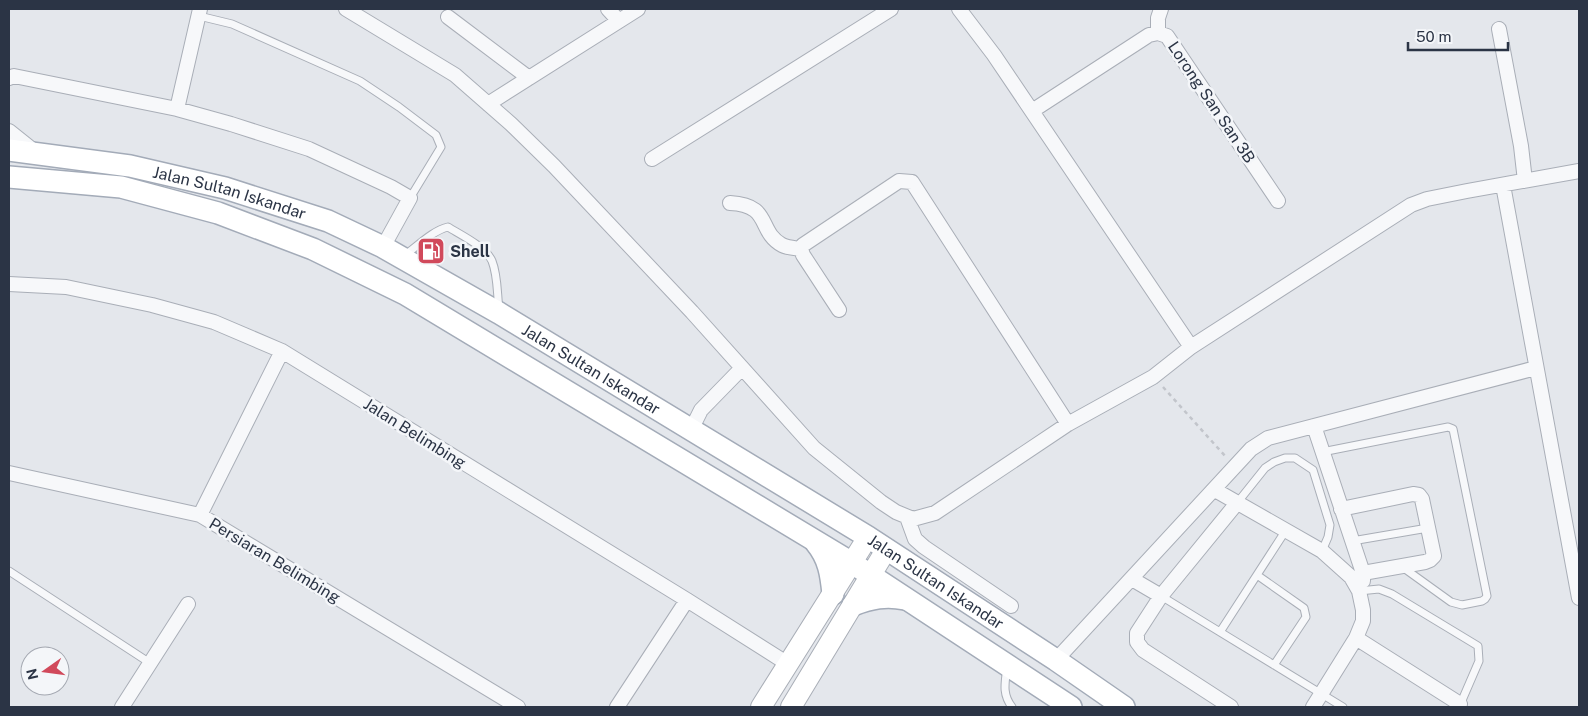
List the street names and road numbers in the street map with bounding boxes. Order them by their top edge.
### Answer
street label: Lorong San San 3B [1164,38,1259,167]
street label: Jalan Sultan Iskandar [151,163,308,223]
street label: Jalan Sultan Iskandar [518,320,664,419]
street label: Jalan Belimbing [360,394,469,473]
street label: Persiaran Belimbing [206,514,344,607]
street label: Jalan Sultan Iskandar [864,531,1007,633]

